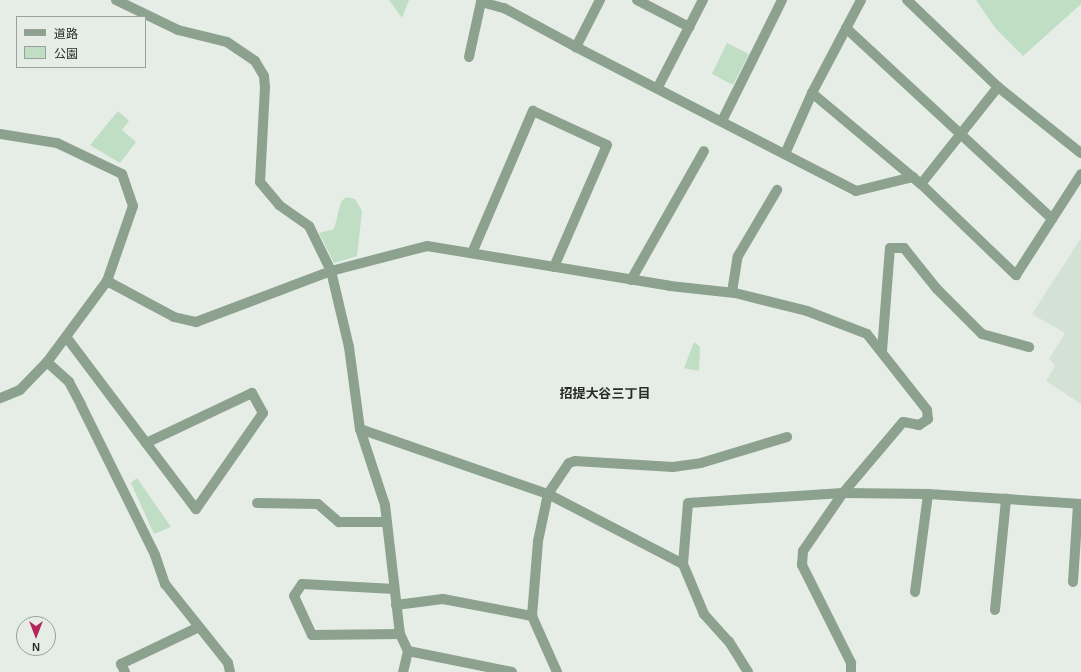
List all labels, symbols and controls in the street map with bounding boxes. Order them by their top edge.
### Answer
legend [16,16,146,68]
text: 道路 [54,27,78,41]
text: 公園 [54,47,78,61]
district label: 招提大谷三丁目 [560,386,650,402]
north arrow [16,616,56,656]
text: N [32,641,40,653]

